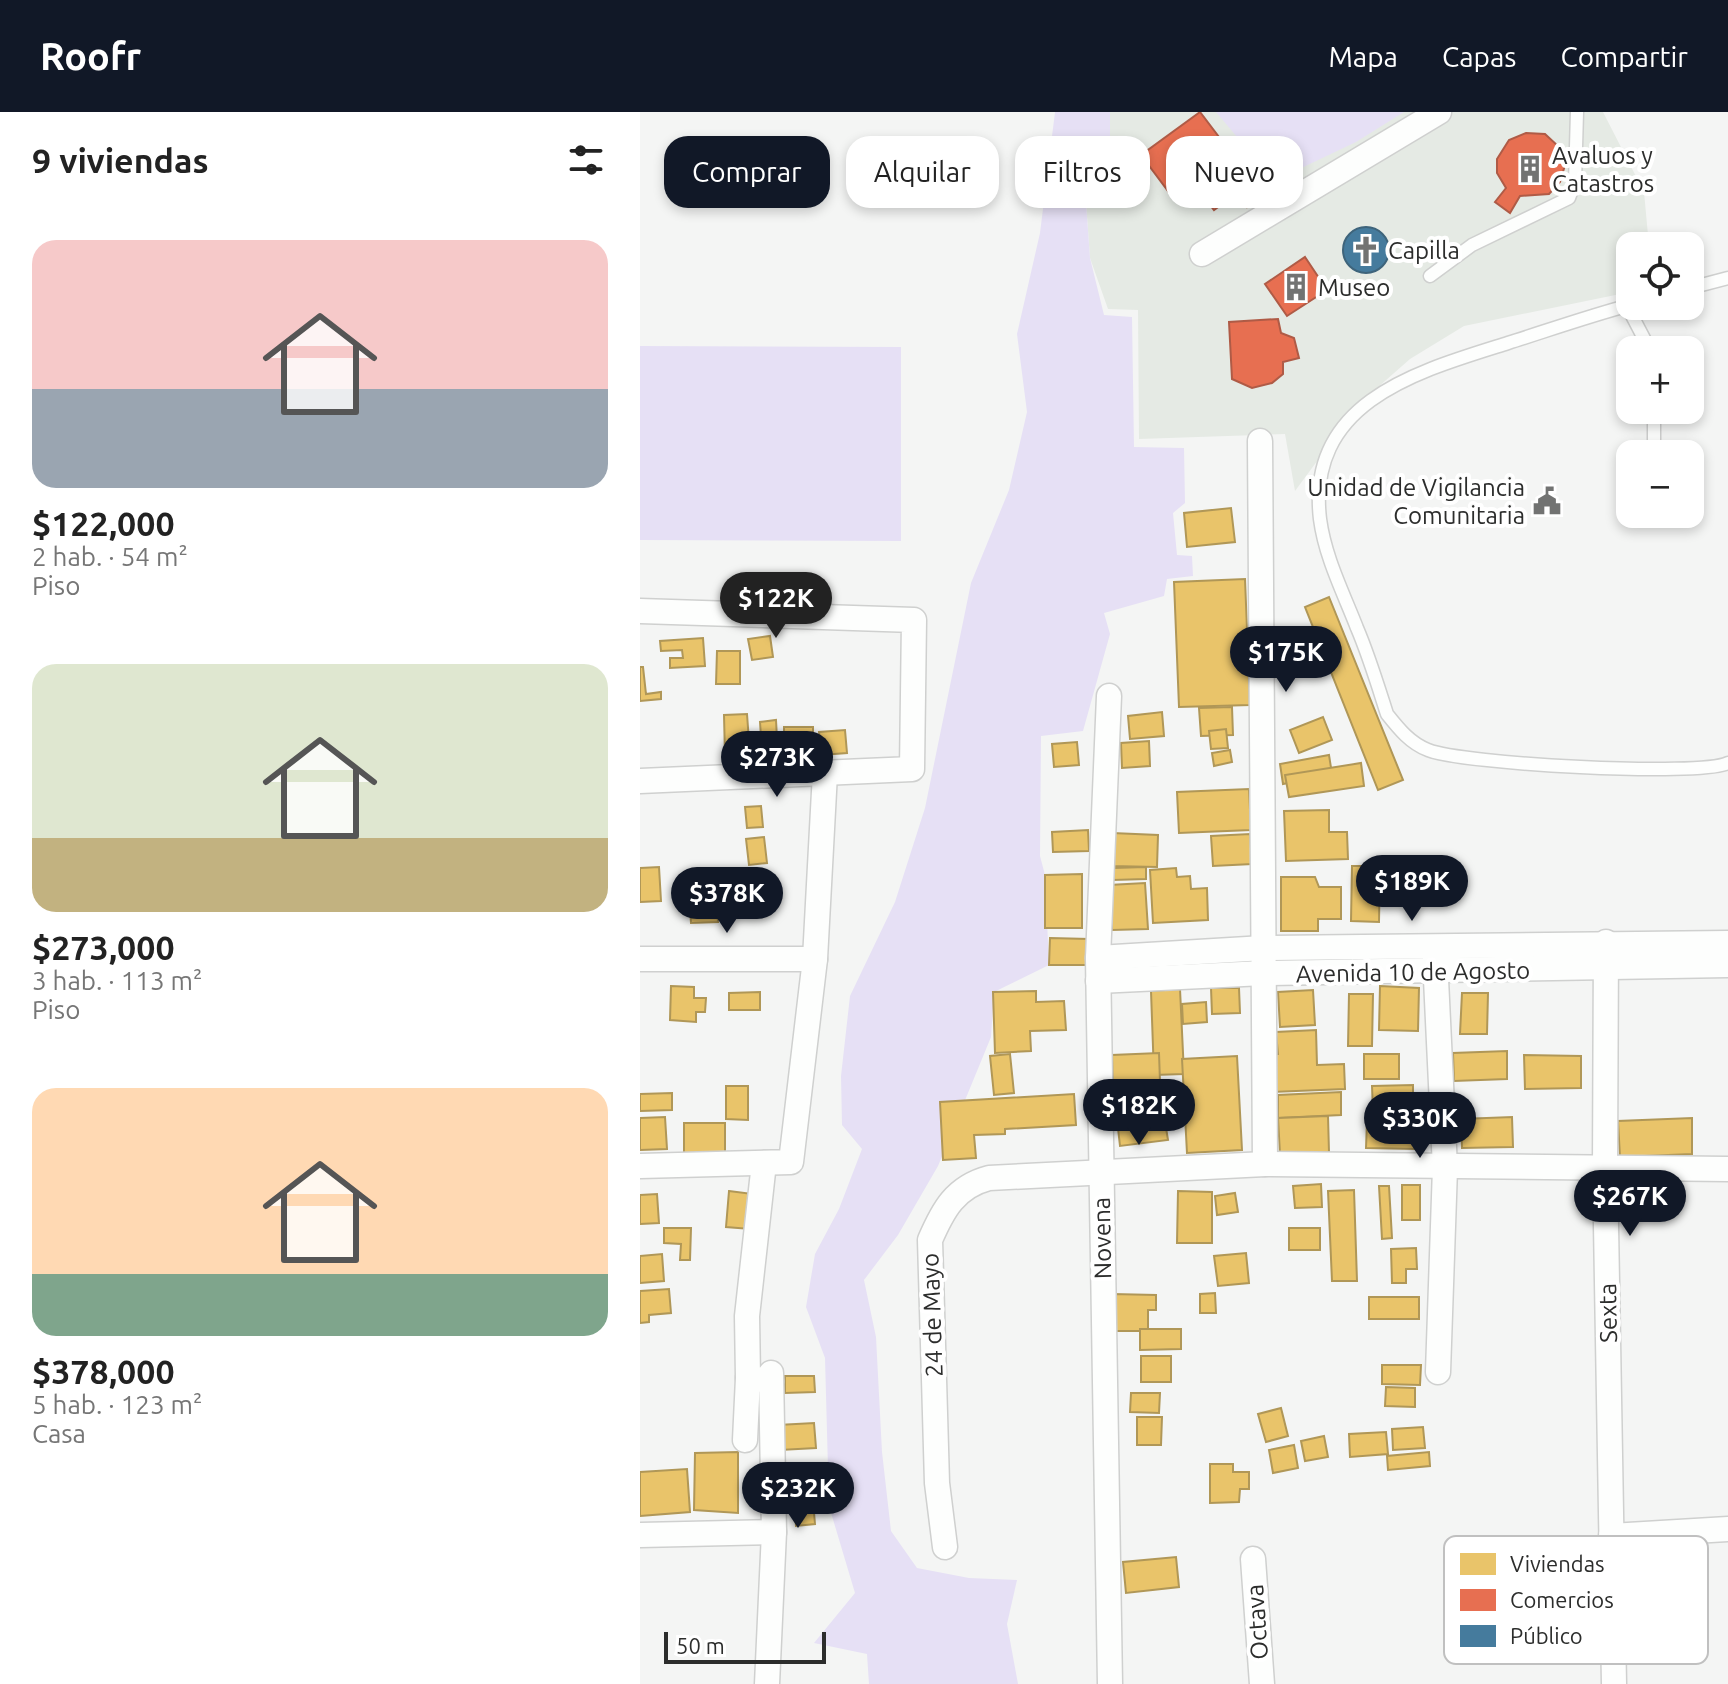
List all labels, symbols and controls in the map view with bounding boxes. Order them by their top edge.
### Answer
text: Roofr [40,35,141,77]
text: Mapa [1328,41,1398,72]
text: Capas [1442,41,1517,72]
text: Compartir [1561,41,1688,72]
chip: Comprar [664,136,830,208]
chip: Alquilar [846,136,999,208]
chip: Filtros [1015,136,1150,208]
chip: Nuevo [1166,136,1303,208]
icon: filters [564,138,608,182]
text: 9 viviendas [32,141,208,179]
place label: Avaluos y Catastros [1552,142,1654,197]
building icon: Avaluos y Catastros [1515,154,1545,184]
map controls [1616,232,1704,528]
button: locate [1616,232,1704,320]
church icon: Capilla [1351,235,1381,265]
place label: Capilla [1388,237,1460,264]
building icon: Museo [1281,272,1311,302]
place label: Museo [1318,274,1390,301]
icon: home [248,292,392,436]
button: + [1616,336,1704,424]
button: − [1616,440,1704,528]
place label: Unidad de Vigilancia Comunitaria [1307,474,1525,529]
public building icon: Unidad de Vigilancia Comunitaria [1532,486,1562,516]
text: $122,000 [32,504,175,542]
text: 2 hab. · 54 m² [32,542,188,571]
text: Piso [32,571,80,600]
pin: $122K [720,572,832,640]
text: $122K [738,583,814,612]
pin: $175K [1230,626,1342,694]
text: $175K [1248,637,1324,666]
icon: home [248,716,392,860]
pin: $273K [721,731,833,799]
text: $273K [739,742,815,771]
pin: $189K [1356,855,1468,923]
text: $189K [1374,866,1450,895]
pin: $378K [671,867,783,935]
text: $378K [689,878,765,907]
text: $273,000 [32,928,175,966]
street label: Avenida 10 de Agosto [1296,956,1530,988]
text: 3 hab. · 113 m² [32,966,202,995]
text: Piso [32,995,80,1024]
pin: $182K [1083,1079,1195,1147]
text: $182K [1101,1090,1177,1119]
pin: $330K [1364,1092,1476,1160]
text: $330K [1382,1103,1458,1132]
icon: home [248,1140,392,1284]
pin: $267K [1574,1170,1686,1238]
text: $267K [1592,1181,1668,1210]
street label: Novena [1088,1197,1116,1279]
street label: 24 de Mayo [916,1253,948,1377]
street label: Sexta [1594,1283,1622,1343]
text: $378,000 [32,1352,175,1390]
text: 5 hab. · 123 m² [32,1390,202,1419]
text: Casa [32,1419,86,1448]
pin: $232K [742,1462,854,1530]
text: $232K [760,1473,836,1502]
legend [1444,1536,1708,1664]
text: Viviendas [1510,1551,1605,1576]
street label: Octava [1241,1583,1273,1661]
text: Comercios [1510,1587,1614,1612]
text: Público [1510,1623,1583,1648]
scale bar [664,1628,826,1664]
text: 50 m [676,1633,725,1658]

